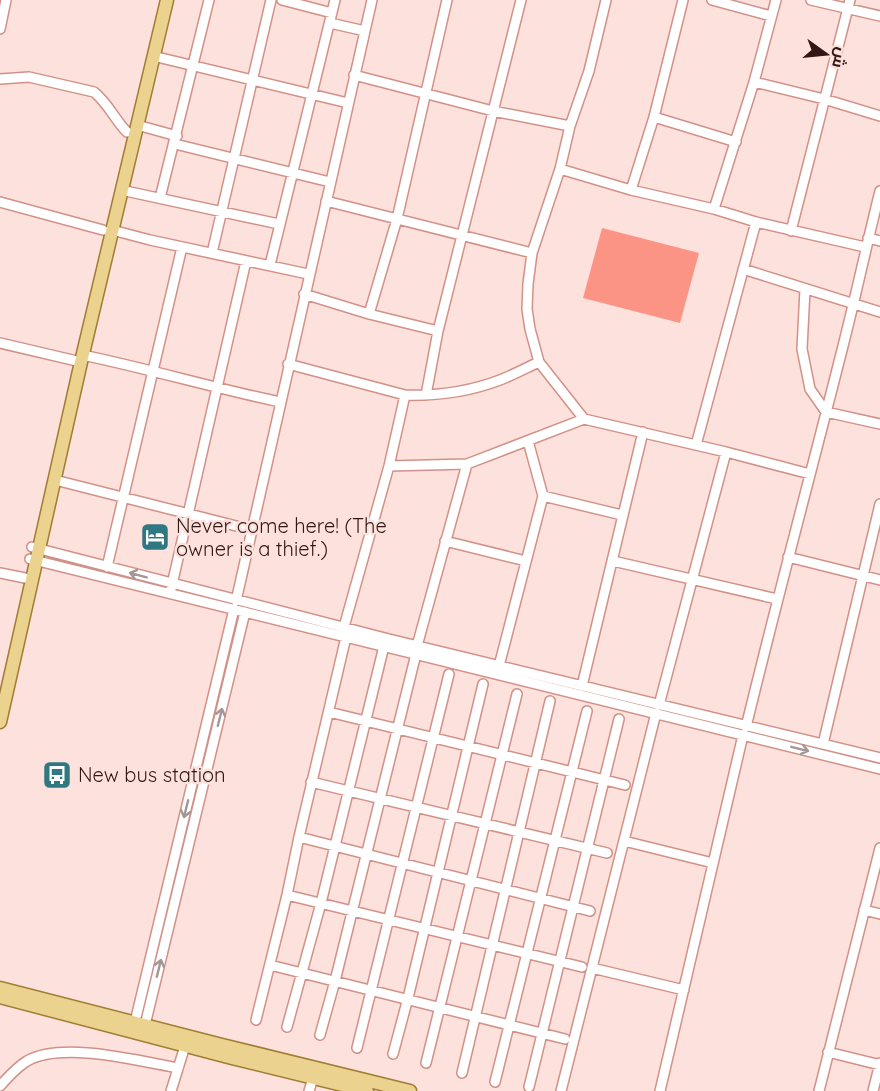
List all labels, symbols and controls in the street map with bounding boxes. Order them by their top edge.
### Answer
north arrow [796,24,856,84]
text: ش [828,45,853,70]
place label: Never come here! (The owner is a thief.) [176,513,387,561]
hotel icon: Never come here! (The owner is a thief.) [139,521,171,553]
one-way arrow [129,569,148,580]
one-way arrow [214,708,226,727]
one-way arrow [791,744,810,755]
bus stop icon: New bus station [41,759,73,791]
place label: New bus station [78,762,226,787]
one-way arrow [180,799,191,818]
one-way arrow [153,959,165,978]

